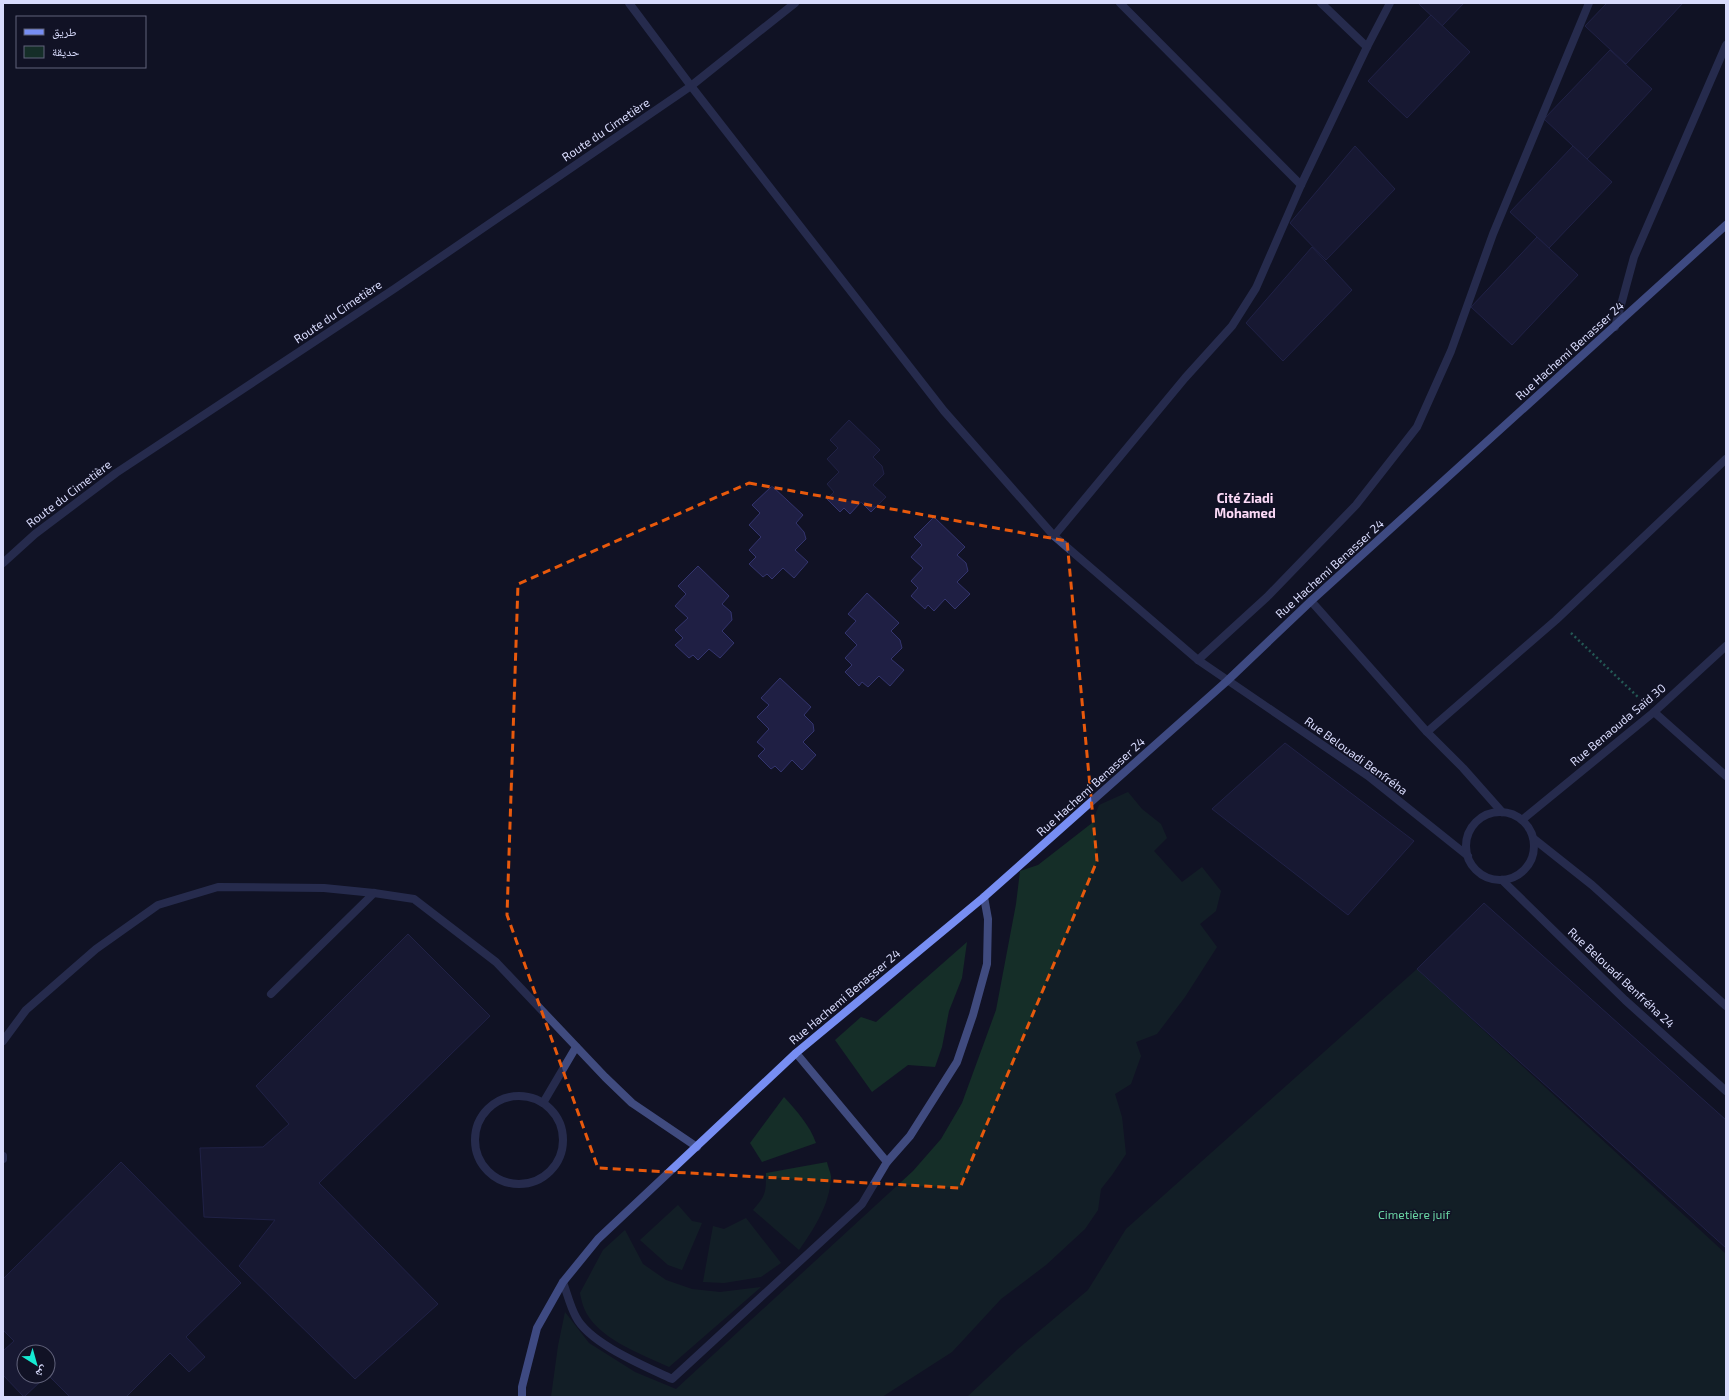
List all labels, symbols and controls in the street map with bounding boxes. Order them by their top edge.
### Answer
legend [16,16,146,68]
text: طريق [52,24,77,39]
text: حديقة [52,44,80,59]
street label: Route du Cimetière [559,95,652,164]
street label: Route du Cimetière [291,277,384,346]
street label: Rue Hachemi Benasser 24 [1512,298,1626,403]
street label: Route du Cimetière [23,457,114,530]
district label: Cité Ziadi Mohamed [1214,490,1276,521]
street label: Rue Hachemi Benasser 24 [1272,516,1386,621]
street label: Rue Benaouda Saïd 30 [1567,680,1668,768]
street label: Rue Belouadi Benfréha [1302,713,1411,797]
street label: Rue Hachemi Benasser 24 [1033,734,1147,839]
street label: Rue Belouadi Benfréha 24 [1566,924,1678,1030]
street label: Rue Hachemi Benasser 24 [786,946,903,1047]
park label: Cimetière juif [1378,1207,1450,1222]
north arrow [16,1344,56,1384]
text: ش [32,1362,51,1381]

